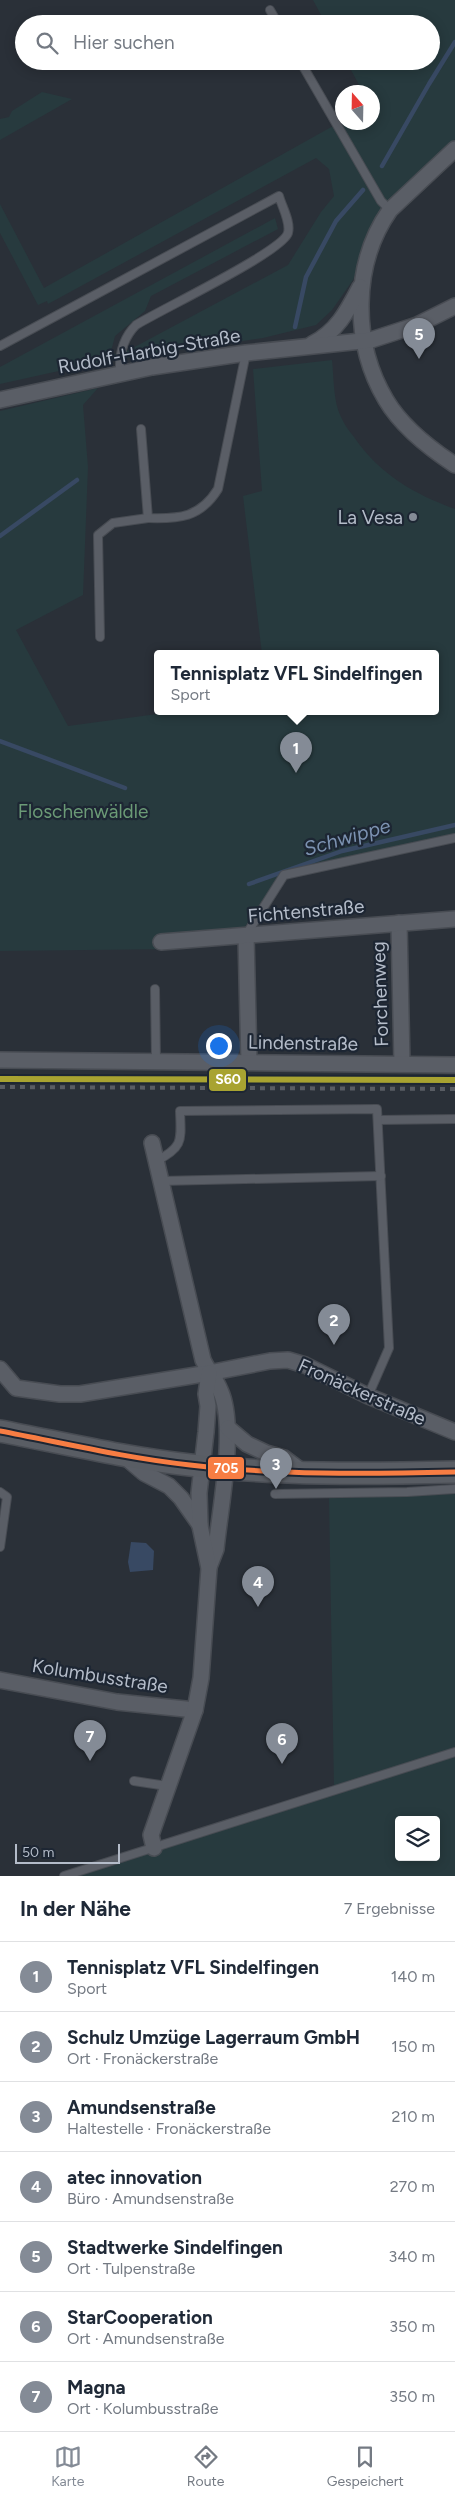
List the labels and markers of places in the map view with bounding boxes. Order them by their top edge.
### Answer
pin: 5 [403,318,435,359]
place label: La Vesa [337,506,403,529]
marker: La Vesa [407,511,419,523]
pin: 1 [280,732,312,773]
pin: 2 [318,1304,350,1345]
pin: 3 [260,1448,292,1489]
pin: 4 [242,1566,274,1607]
pin: 7 [74,1720,106,1761]
pin: 6 [266,1723,298,1764]

